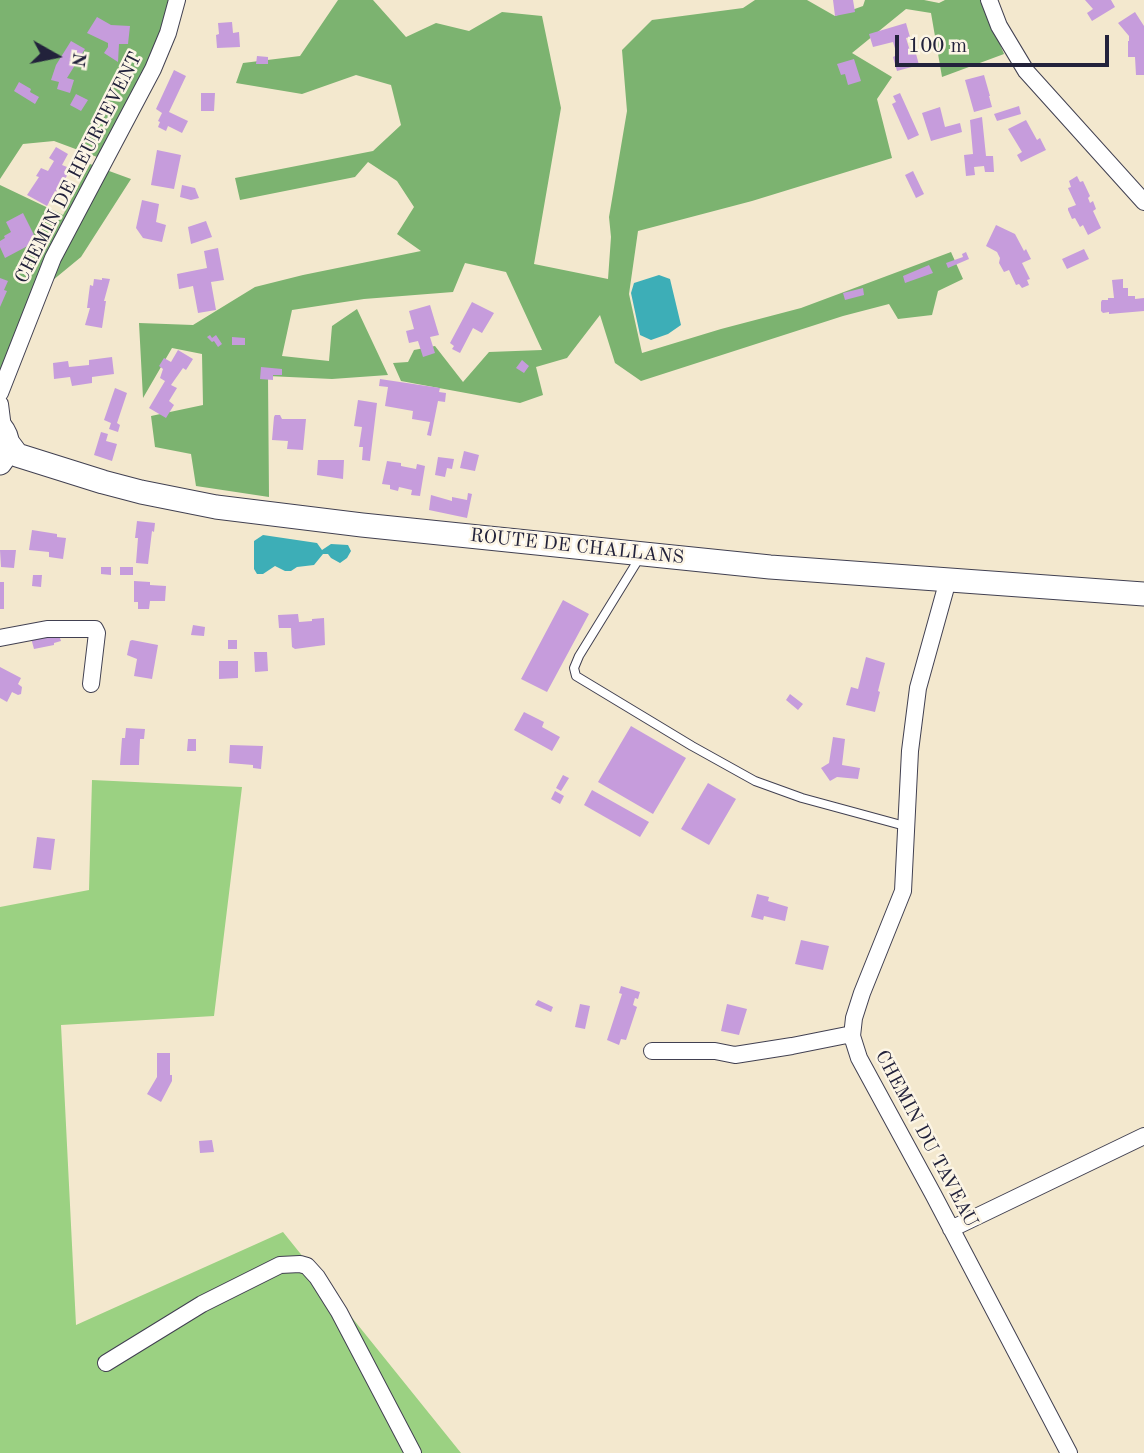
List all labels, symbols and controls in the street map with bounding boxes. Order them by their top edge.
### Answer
north arrow [21,21,91,91]
scale bar [899,21,1112,65]
text: 100 m [908,36,967,57]
street label: CHEMIN DE HEURTEVENT [11,49,147,287]
street label: ROUTE DE CHALLANS [469,524,685,570]
street label: CHEMIN DU TAVEAU [870,1047,982,1231]

